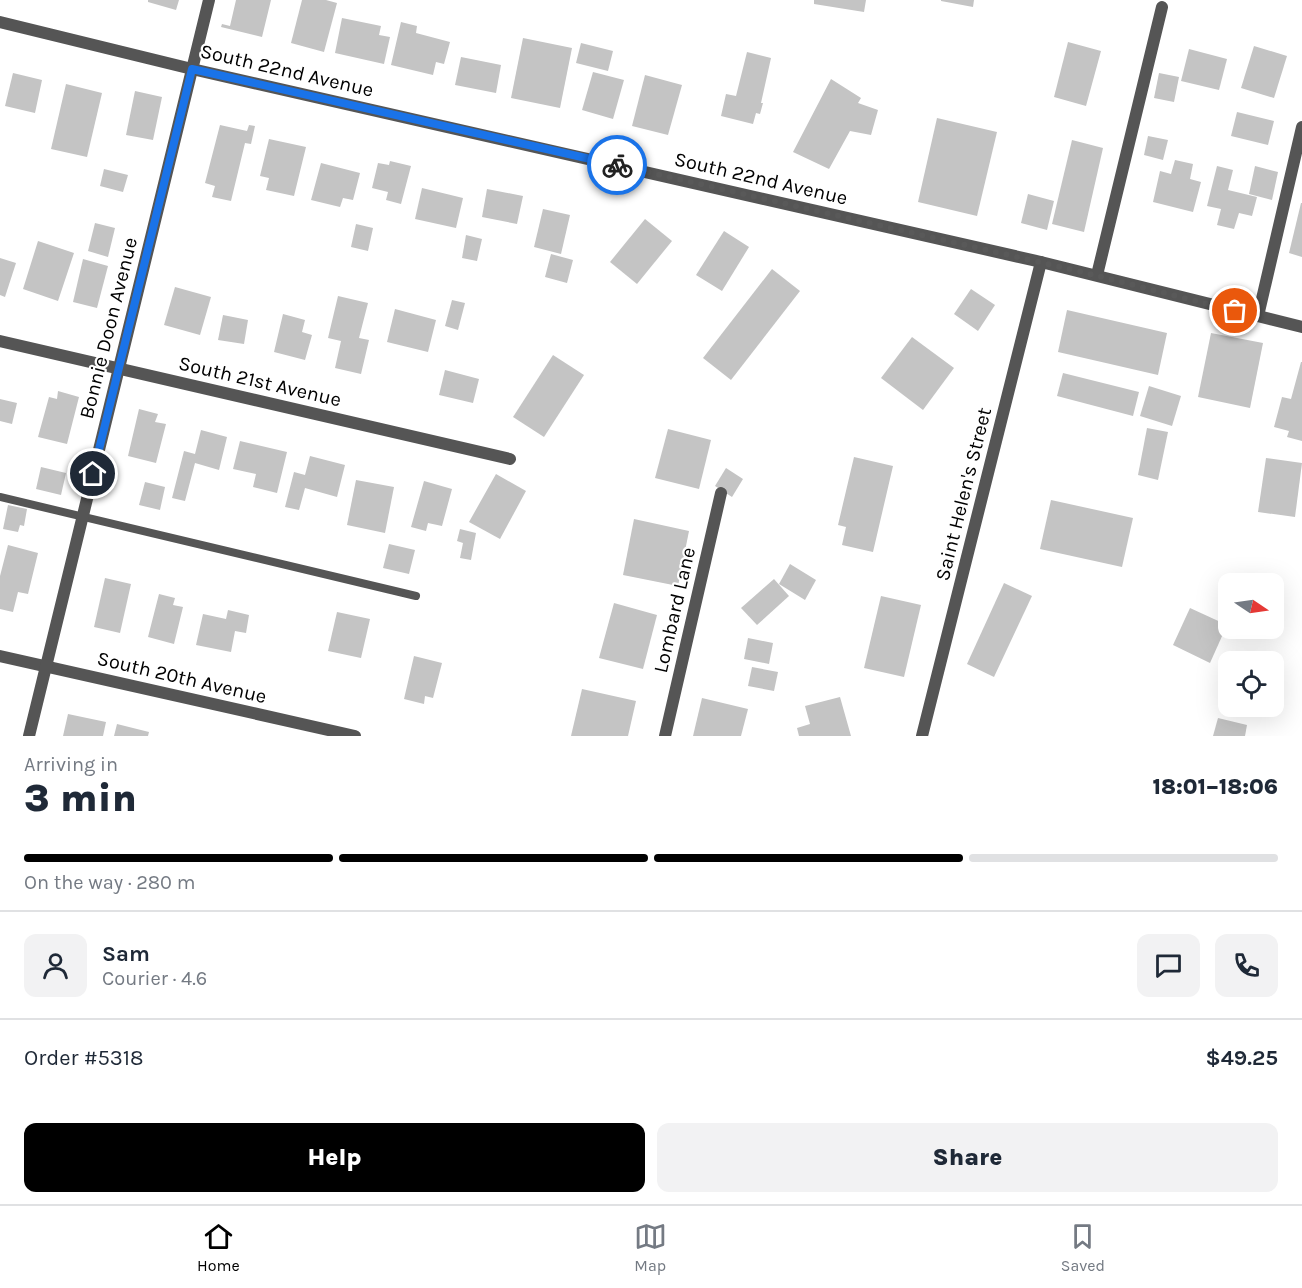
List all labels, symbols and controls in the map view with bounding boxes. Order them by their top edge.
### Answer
street label: South 22nd Avenue [198,39,376,102]
courier [587,135,647,195]
street label: South 22nd Avenue [672,147,850,210]
icon: bike [601,149,634,182]
street label: Bonnie Doon Avenue [75,235,142,421]
pin [1209,285,1260,336]
icon: bag [1218,294,1251,327]
street label: South 21st Avenue [176,352,343,411]
street label: Saint Helen's Street [931,405,996,583]
pin [67,448,118,499]
icon: home [76,457,109,490]
street label: Lombard Lane [649,545,700,675]
north arrow [1218,573,1284,639]
map controls [1218,573,1284,717]
street label: South 20th Avenue [95,647,269,708]
button: locate [1218,651,1284,717]
text: Arriving in [24,753,118,776]
text: 18:01–18:06 [1153,774,1278,800]
text: 3 min [24,775,137,821]
text: On the way · 280 m [24,871,195,894]
button: person [24,934,87,997]
button: chat [1137,934,1200,997]
button: phone [1215,934,1278,997]
text: Sam [102,941,150,967]
text: Courier · 4.6 [102,967,207,990]
text: Order #5318 [24,1045,144,1071]
text: $49.25 [1205,1045,1278,1071]
button: Help [24,1123,645,1192]
button: Share [657,1123,1278,1192]
tab: Home [197,1220,240,1275]
tab: Map [634,1220,667,1275]
tab: Saved [1061,1220,1105,1275]

